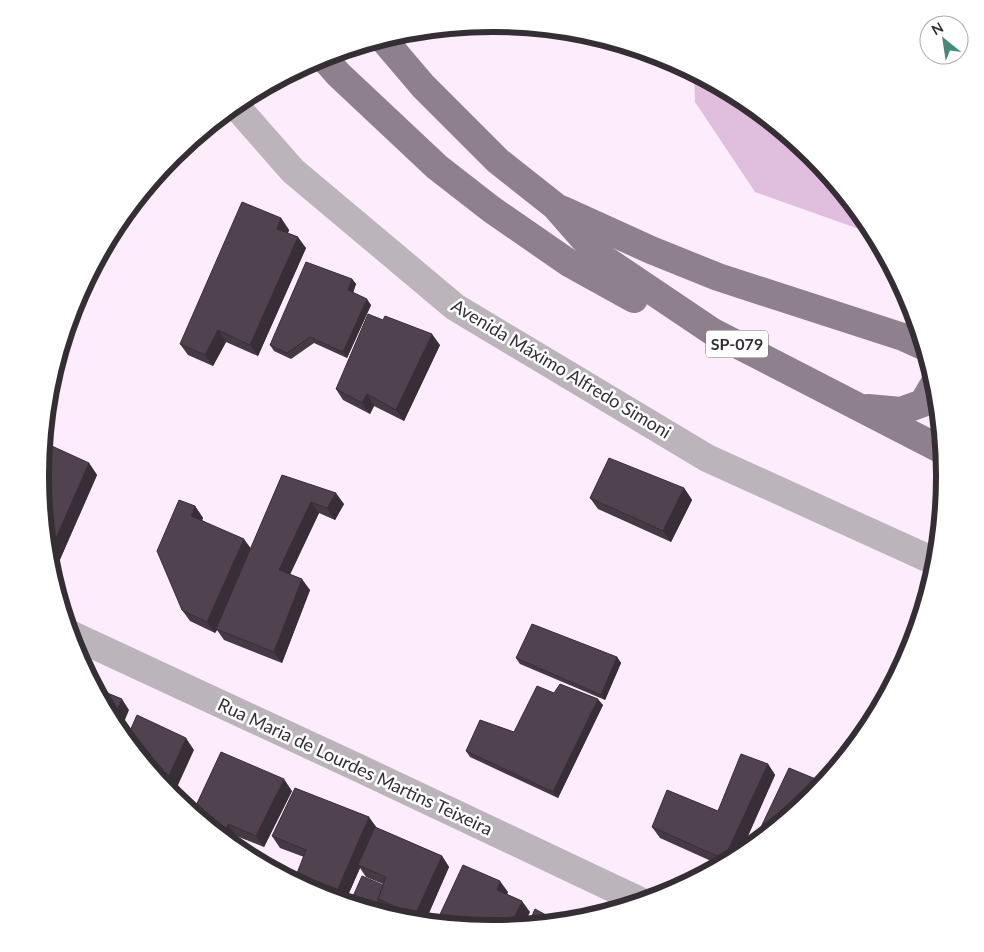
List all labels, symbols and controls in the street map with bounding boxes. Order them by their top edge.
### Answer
north arrow [919,15,969,65]
text: N [928,18,946,38]
street label: Avenida Máximo Alfredo Simoni [448,294,675,443]
road number: SP-079 [706,330,768,358]
street label: Rua Maria de Lourdes Martins Teixeira [215,693,496,840]

